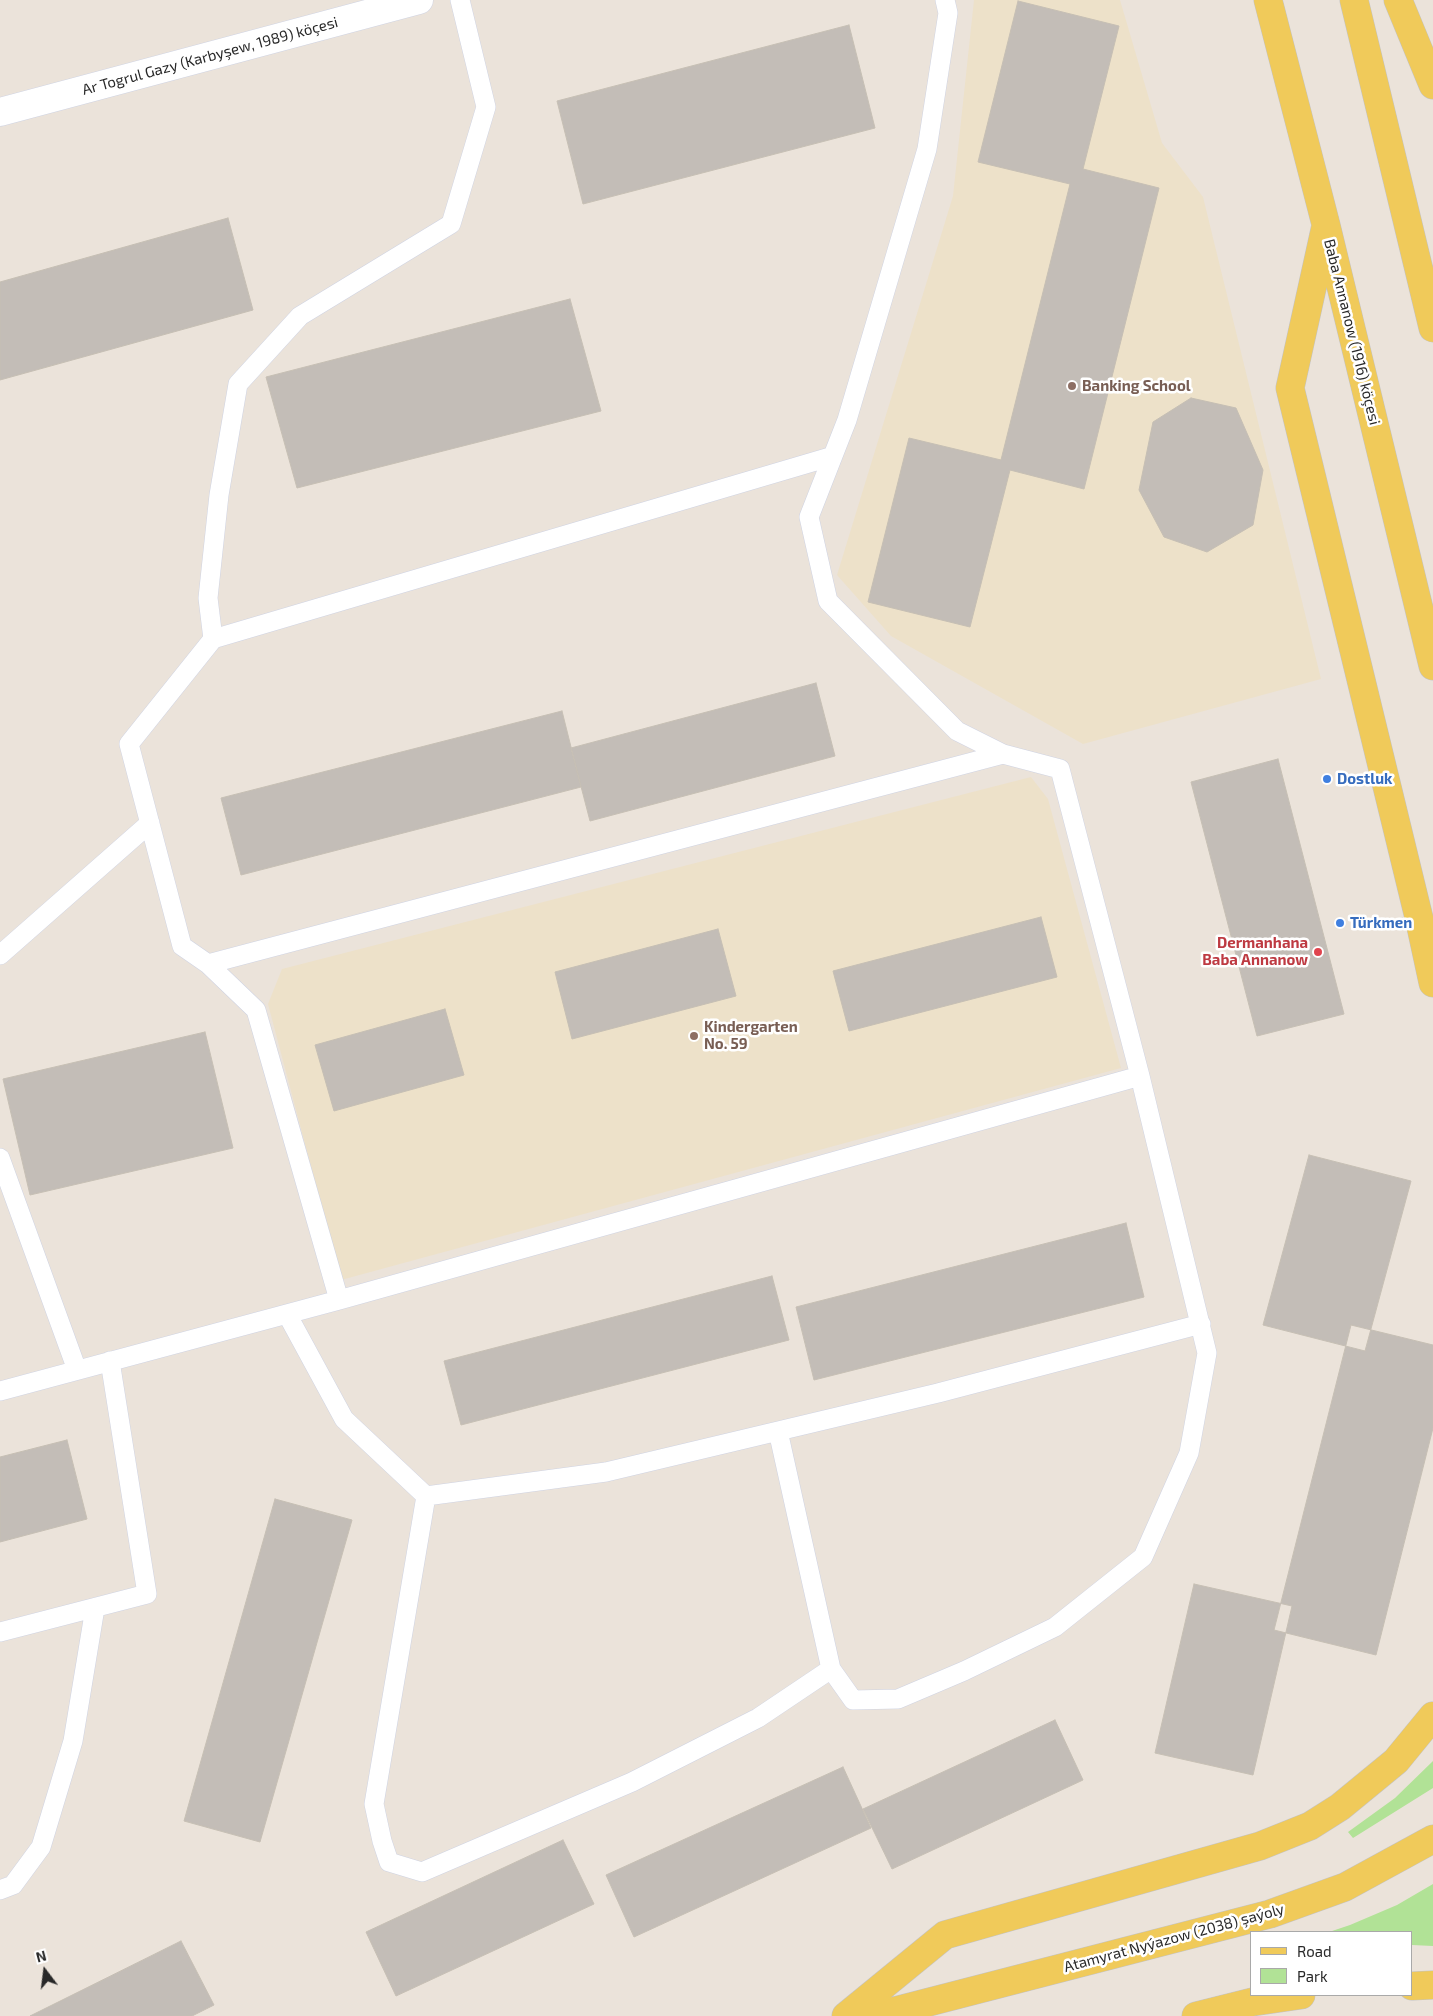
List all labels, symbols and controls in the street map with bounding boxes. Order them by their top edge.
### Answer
street label: Ar Togrul Gazy (Karbyşew, 1989) köçesi [80,13,340,99]
street label: Baba Annanow (1916) köçesi [1320,237,1384,427]
place label: Banking School [1082,377,1191,395]
marker: Banking School [1066,380,1078,392]
place label: Dostluk [1337,770,1392,788]
marker: Dostluk [1321,773,1333,785]
place label: Türkmen [1350,914,1412,932]
marker: Türkmen [1334,917,1346,929]
place label: Dermanhana Baba Annanow [1202,934,1308,969]
marker: Dermanhana Baba Annanow [1312,946,1324,958]
place label: Kindergarten No. 59 [704,1018,798,1053]
marker: Kindergarten No. 59 [688,1030,700,1042]
street label: Atamyrat Nyýazow (2038) şaýoly [1062,1900,1286,1976]
legend [1250,1931,1413,1996]
text: Road [1297,1942,1332,1960]
north arrow [20,1946,70,1996]
text: N [34,1947,48,1966]
text: Park [1297,1967,1328,1985]

